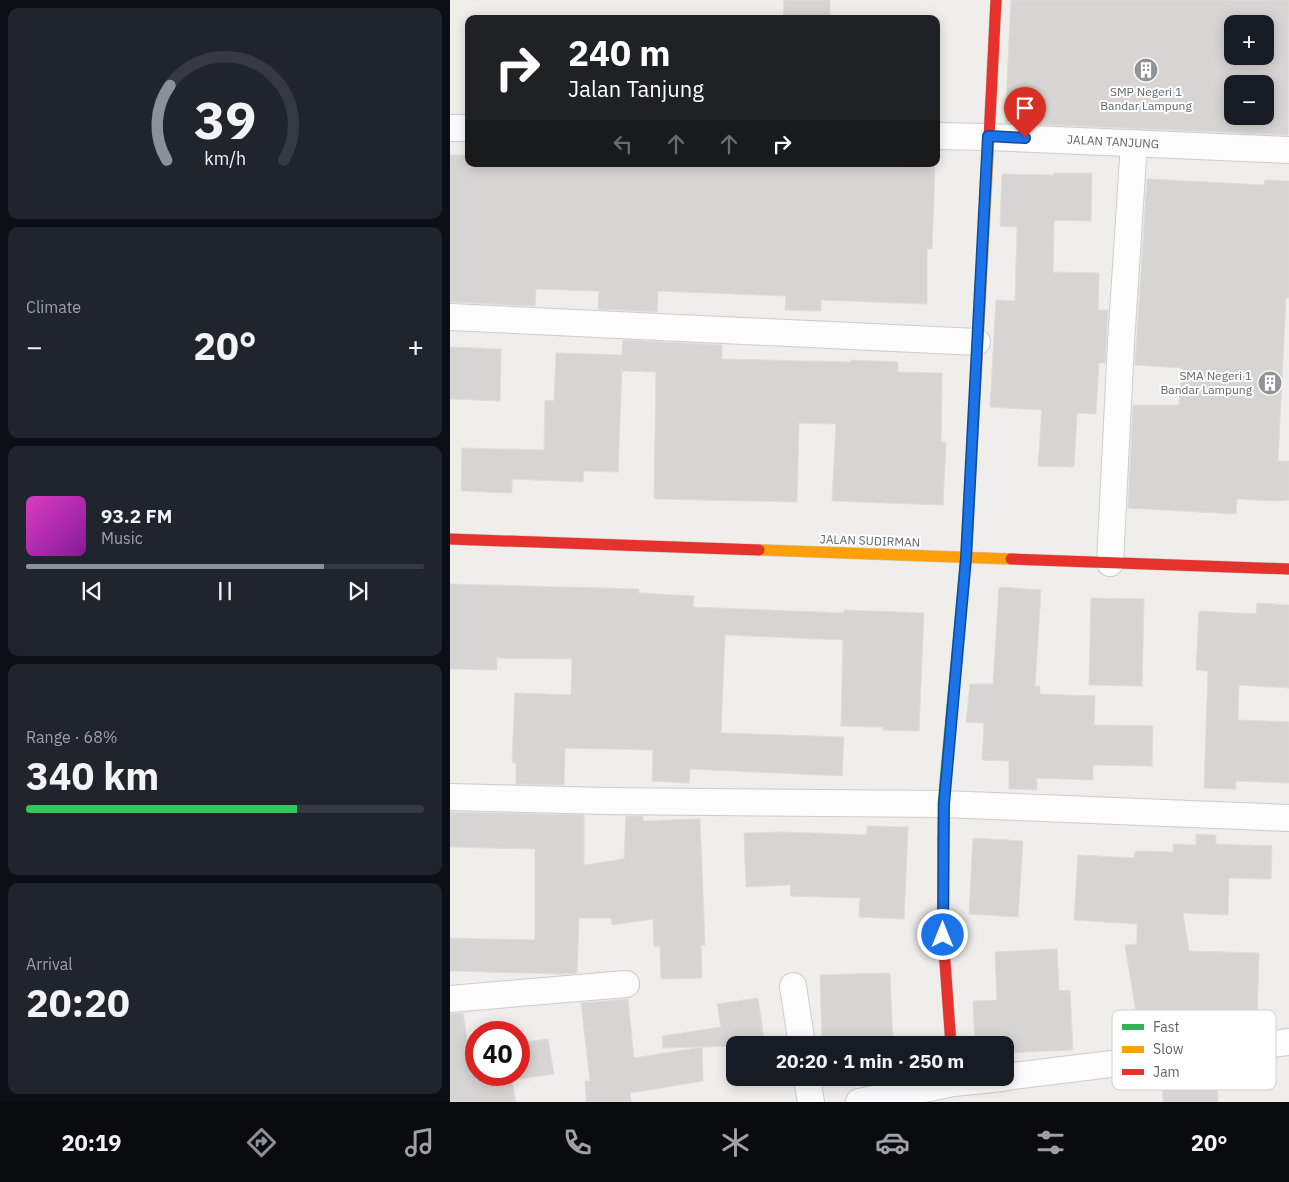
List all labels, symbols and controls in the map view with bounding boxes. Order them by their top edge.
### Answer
map controls [1224,15,1274,125]
button: + [1224,15,1274,65]
text: 240 m [568,30,671,76]
icon: right [485,35,550,100]
building icon: SMP Negeri 1 Bandar Lampung [1133,57,1159,83]
text: Jalan Tanjung [568,74,704,103]
button: − [1224,75,1274,125]
place label: SMP Negeri 1 Bandar Lampung [1100,84,1192,113]
text: 39 [194,86,256,153]
pin [1004,87,1046,138]
icon: arrive [1011,94,1039,122]
icon: left [609,130,637,158]
icon: ahead [662,130,690,158]
icon: ahead [715,130,743,158]
icon: right [768,130,796,158]
street label: JALAN TANJUNG [1067,132,1160,151]
text: km/h [204,147,246,170]
text: Climate [26,297,81,317]
text: 20° [193,321,257,370]
text: − [26,328,43,365]
text: + [407,328,424,365]
place label: SMA Negeri 1 Bandar Lampung [1161,368,1253,397]
building icon: SMA Negeri 1 Bandar Lampung [1257,370,1283,396]
text: 93.2 FM [101,504,172,528]
text: Music [101,528,143,548]
street label: JALAN SUDIRMAN [820,531,921,550]
icon: previous [78,577,106,605]
icon: pause [211,577,239,605]
icon: next [344,577,372,605]
text: Range · 68% [26,727,118,747]
text: 340 km [26,751,159,800]
position arrow [916,908,968,960]
text: Arrival [26,954,73,974]
text: 20:20 [26,978,130,1027]
legend [1112,1010,1276,1090]
text: Fast [1153,1018,1179,1036]
speed limit sign: 40 [465,1021,530,1086]
text: Slow [1153,1040,1184,1058]
text: 20:20 · 1 min · 250 m [776,1049,964,1073]
text: Jam [1153,1063,1180,1081]
icon: directions [244,1125,279,1160]
icon: music [402,1125,437,1160]
icon: phone [560,1125,595,1160]
icon: climate [718,1125,753,1160]
icon: car [875,1125,910,1160]
icon: filters [1033,1125,1068,1160]
text: 20:19 [61,1128,121,1157]
text: 20° [1191,1128,1228,1157]

